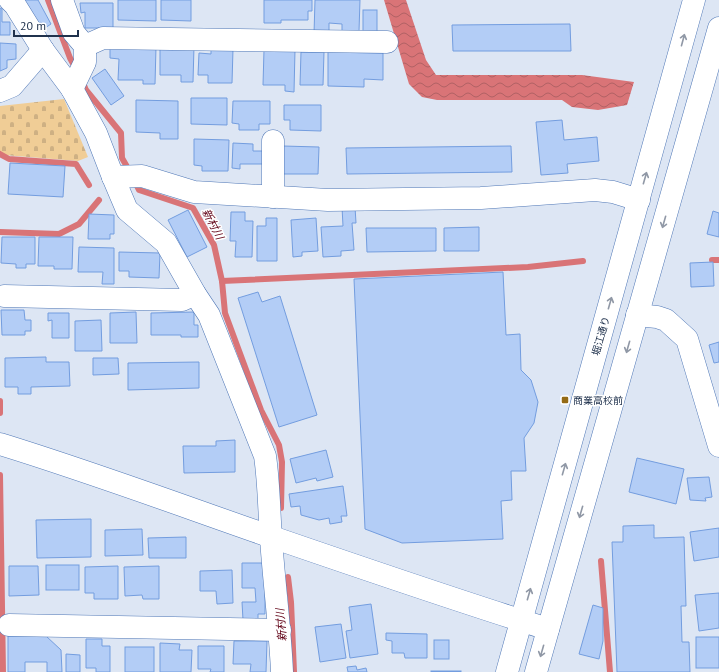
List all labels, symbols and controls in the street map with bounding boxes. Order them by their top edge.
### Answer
scale bar [14,12,78,38]
text: 20 m [20,18,46,33]
one-way arrow [680,33,688,46]
one-way arrow [642,172,649,185]
water label: 新村川 [199,206,227,243]
one-way arrow [660,215,667,228]
one-way arrow [607,297,614,310]
street label: 堀江通り [589,315,613,357]
one-way arrow [624,340,631,353]
place label: 商業高校前 [573,394,623,407]
marker: 商業高校前 [560,395,570,405]
one-way arrow [561,463,568,476]
one-way arrow [577,506,584,519]
one-way arrow [526,588,533,601]
water label: 新村川 [273,607,289,642]
one-way arrow [538,644,545,657]

